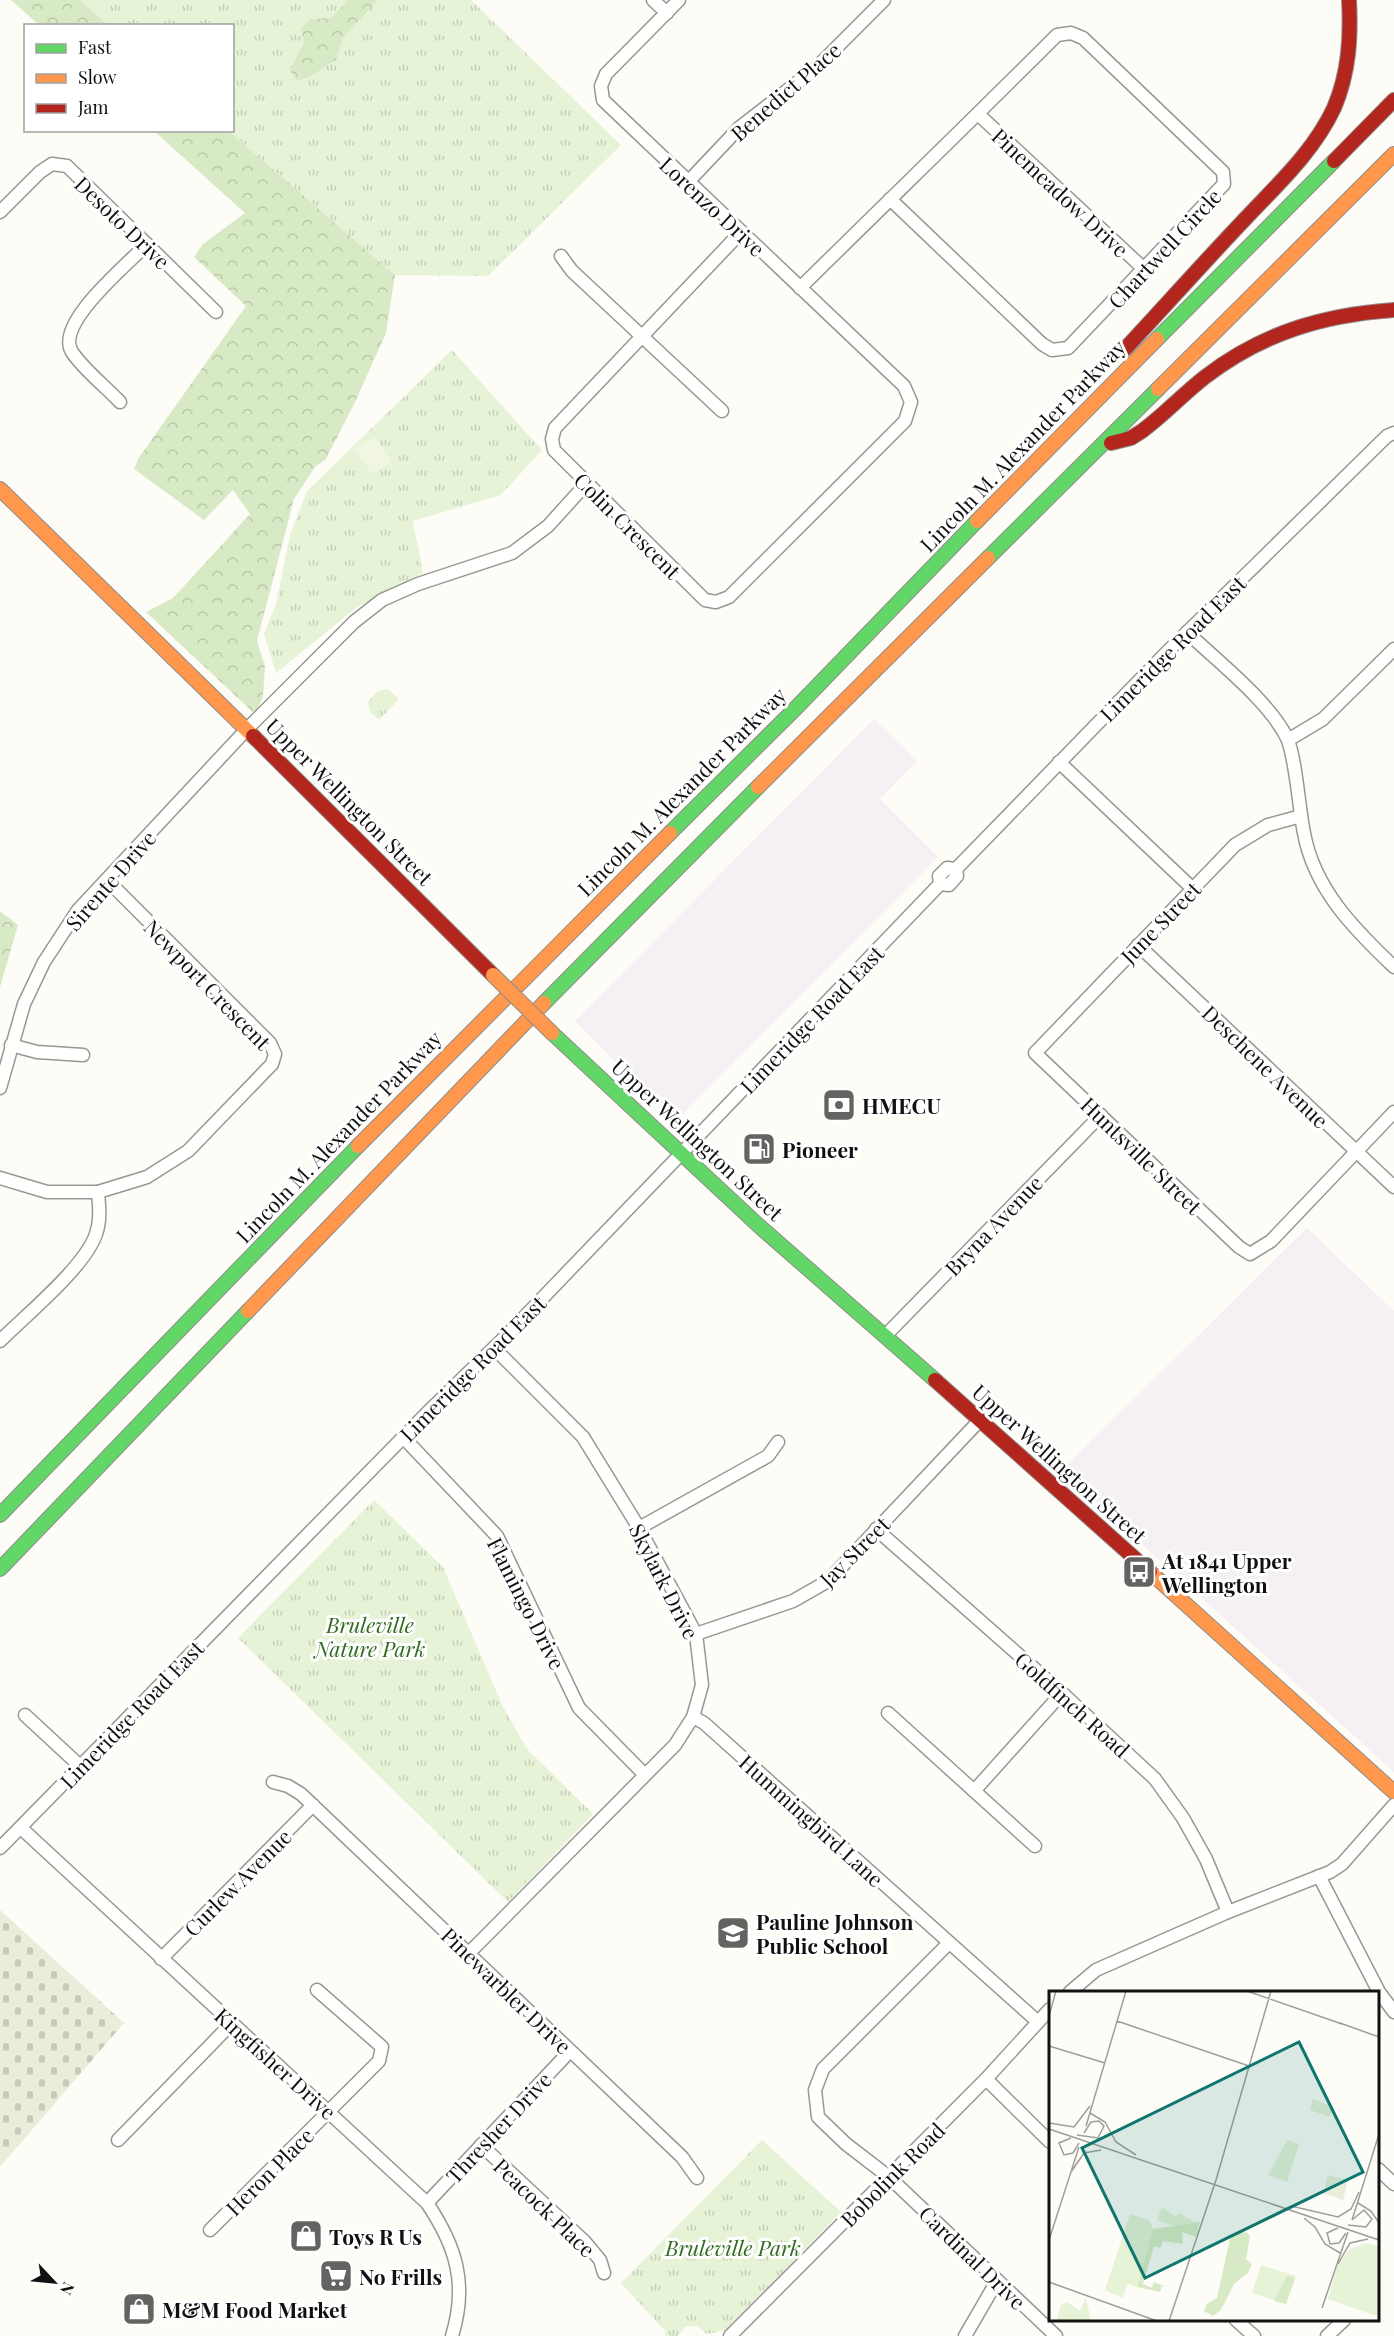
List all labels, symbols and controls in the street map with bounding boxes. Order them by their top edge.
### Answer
legend [24,24,234,132]
text: Fast [78,35,112,59]
street label: Benedict Place [724,35,846,147]
text: Slow [78,65,116,89]
text: Jam [77,95,108,119]
street label: Pinemeadow Drive [987,121,1135,263]
street label: Lorenzo Drive [654,150,772,262]
street label: Desoto Drive [69,169,177,275]
street label: Chartwell Circle [1101,182,1227,314]
street label: Lincoln M. Alexander Parkway [913,333,1131,557]
street label: Colin Crescent [569,466,688,585]
street label: Limeridge Road East [1093,569,1251,727]
street label: Lincoln M. Alexander Parkway [570,680,792,902]
street label: Upper Wellington Street [260,711,440,891]
street label: Sirente Drive [59,824,161,936]
street label: June Street [1113,875,1206,970]
street label: Newport Crescent [139,913,278,1056]
street label: Limeridge Road East [733,939,889,1099]
street label: Deschene Avenue [1197,998,1335,1134]
street label: Lincoln M. Alexander Parkway [229,1024,447,1248]
street label: Upper Wellington Street [606,1052,790,1226]
bank icon: HMECU [821,1087,857,1123]
street label: Huntsville Street [1076,1090,1209,1220]
place label: HMECU [862,1091,941,1119]
fuel station icon: Pioneer [741,1131,777,1167]
place label: Pioneer [782,1135,858,1163]
street label: Bryna Avenue [938,1169,1048,1281]
street label: Limeridge Road East [393,1289,551,1447]
street label: Upper Wellington Street [967,1377,1154,1549]
street label: Jay Street [812,1509,896,1593]
street label: Skylark Drive [624,1518,706,1644]
street label: Flamingo Drive [482,1532,572,1674]
place label: At 1841 Upper Wellington [1161,1546,1292,1598]
bus stop icon: At 1841 Upper Wellington [1121,1554,1157,1590]
park label: Bruleville Nature Park [313,1610,425,1662]
street label: Limeridge Road East [53,1634,209,1794]
street label: Goldfinch Road [1010,1645,1136,1763]
street label: Hummingbird Lane [734,1748,890,1892]
street label: Curlew Avenue [177,1822,297,1942]
place label: Pauline Johnson Public School [756,1907,913,1959]
school or university icon: Pauline Johnson Public School [715,1915,751,1951]
street label: Pinewarbler Drive [436,1921,578,2059]
inset map [1049,1991,1379,2321]
street label: Kingfisher Drive [209,2001,343,2125]
street label: Thresher Drive [439,2065,557,2189]
street label: Bobolink Road [834,2116,950,2232]
street label: Heron Place [219,2121,319,2221]
street label: Peacock Place [488,2151,602,2263]
street label: Cardinal Drive [914,2199,1032,2315]
shop icon: Toys R Us [288,2218,324,2254]
place label: Toys R Us [329,2222,422,2250]
park label: Bruleville Park [664,2233,801,2261]
north arrow [24,2252,84,2312]
supermarket icon: No Frills [318,2258,354,2294]
place label: No Frills [359,2262,442,2290]
text: N [56,2279,80,2299]
shop icon: M&M Food Market [121,2291,157,2327]
place label: M&M Food Market [162,2295,348,2323]

